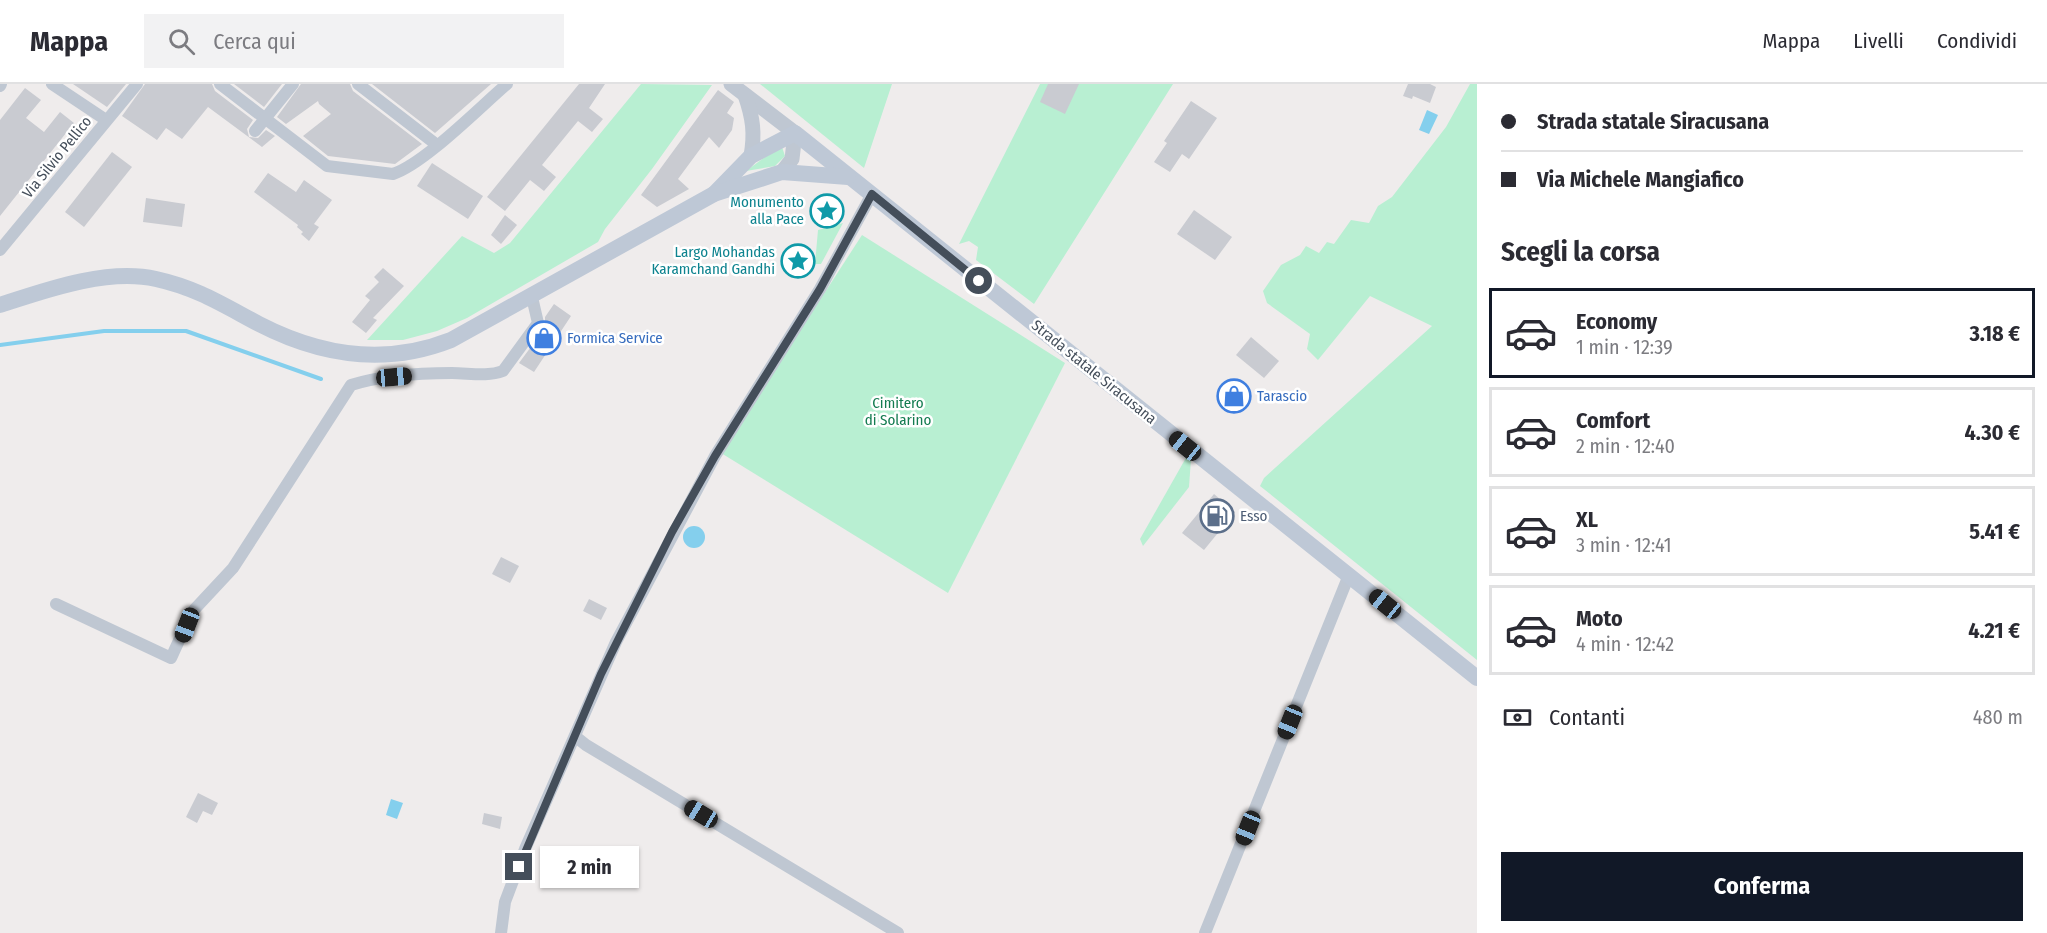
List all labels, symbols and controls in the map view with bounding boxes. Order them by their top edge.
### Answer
search box [144,14,564,68]
text: Mappa [30,25,108,58]
icon: search [165,25,198,58]
text: Cerca qui [213,28,296,55]
text: Mappa [1763,28,1820,54]
text: Livelli [1853,28,1904,54]
text: Condividi [1937,28,2017,54]
text: Strada statale Siracusana [1537,108,1769,135]
street label: Via Silvio Pellico [19,113,95,201]
text: Via Michele Mangiafico [1537,166,1744,193]
place label: Monumento alla Pace [730,193,804,228]
place icon: Monumento alla Pace [809,193,845,229]
text: Scegli la corsa [1501,236,1660,268]
place label: Largo Mohandas Karamchand Gandhi [651,243,775,278]
place icon: Largo Mohandas Karamchand Gandhi [780,243,816,279]
route start [965,267,992,294]
icon: car [1504,306,1558,360]
text: Economy [1576,308,1657,335]
street label: Strada statale Siracusana [1028,316,1160,428]
shop icon: Formica Service [526,320,562,356]
text: 3.18 € [1969,320,2020,347]
place label: Formica Service [567,329,663,347]
text: 1 min · 12:39 [1576,335,1673,359]
car [375,366,413,388]
shop icon: Tarascio [1216,378,1252,414]
place label: Tarascio [1257,387,1307,405]
park label: Cimitero di Solarino [865,394,931,429]
icon: car [1504,405,1558,459]
text: Comfort [1576,407,1650,434]
text: 4.30 € [1965,419,2020,446]
car [1165,428,1205,464]
text: 2 min · 12:40 [1576,434,1675,458]
fuel station icon: Esso [1199,498,1235,534]
icon: car [1504,504,1558,558]
text: XL [1576,506,1598,533]
place label: Esso [1240,507,1268,525]
text: 5.41 € [1969,518,2020,545]
text: 3 min · 12:41 [1576,533,1671,557]
car [1365,586,1405,622]
icon: car [1504,603,1558,657]
car [172,605,202,645]
text: Moto [1576,605,1623,632]
text: 4.21 € [1968,617,2020,644]
text: 4 min · 12:42 [1576,632,1674,656]
icon: cash [1501,701,1534,734]
car [1275,702,1305,742]
text: Contanti [1549,704,1625,731]
text: 480 m [1973,705,2023,729]
car [681,797,721,831]
car [1233,808,1263,848]
callout: 2 min [540,846,639,888]
button: Conferma [1501,852,2023,921]
route end [505,853,532,880]
text: 2 min [567,855,612,879]

